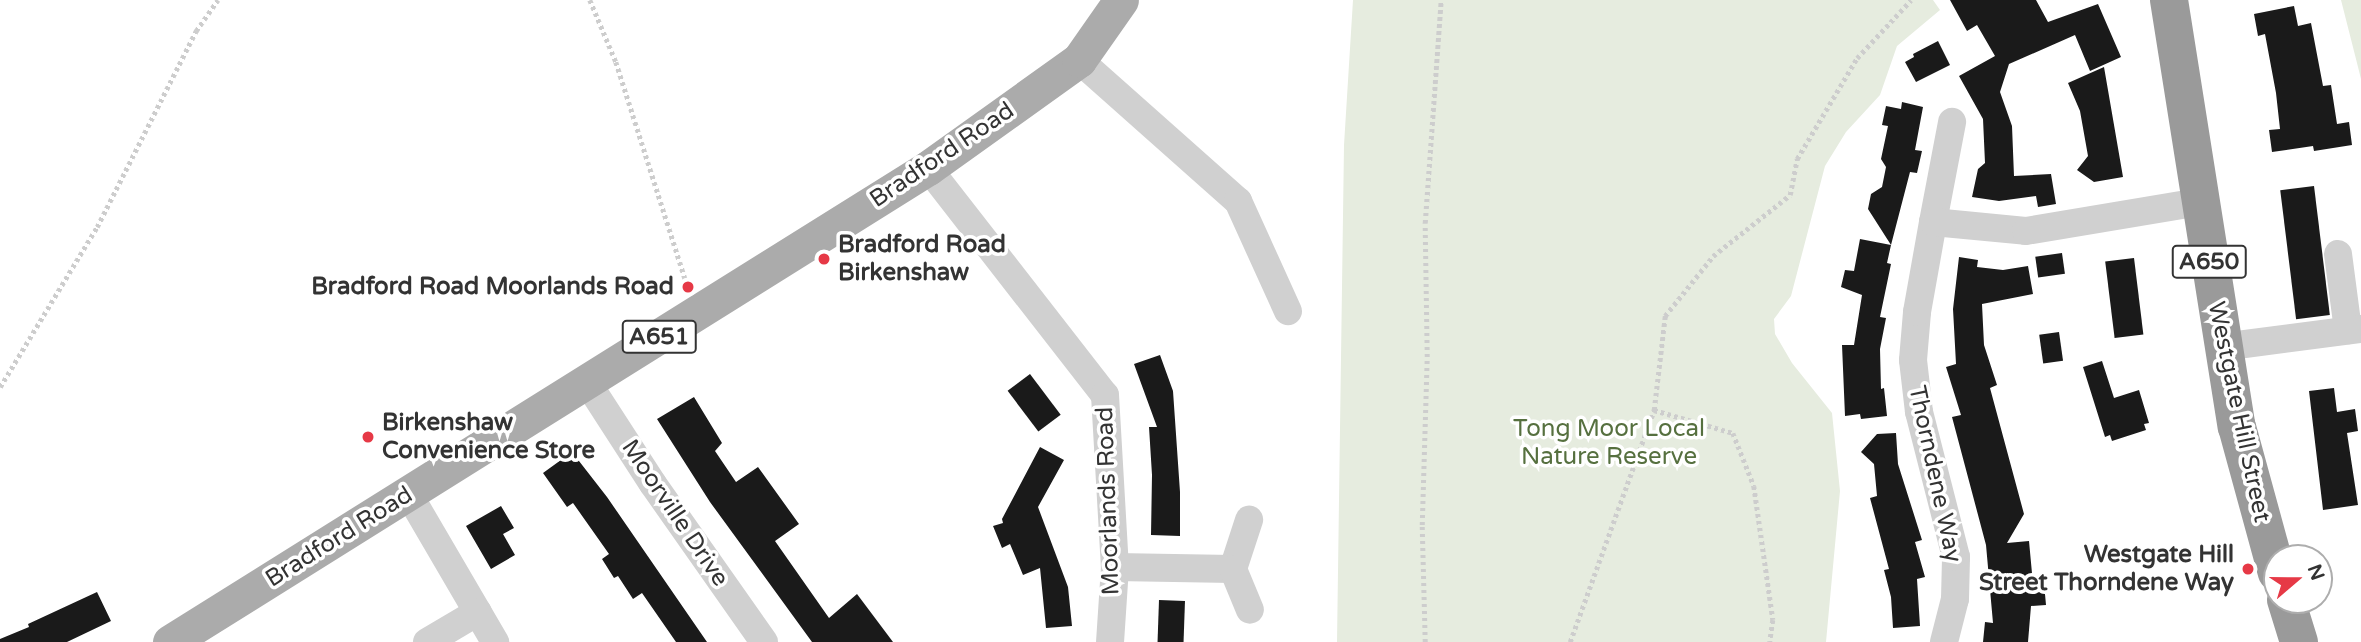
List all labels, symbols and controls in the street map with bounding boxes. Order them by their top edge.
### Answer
street label: Bradford Road [864,96,1020,214]
place label: Bradford Road Birkenshaw [838,231,1006,287]
road number: A650 [2170,243,2248,282]
marker: Bradford Road Birkenshaw [816,251,832,267]
place label: Bradford Road Moorlands Road [311,273,674,301]
marker: Bradford Road Moorlands Road [680,279,696,295]
street label: Westgate Hill Street [2202,299,2276,525]
road number: A651 [620,318,698,356]
street label: Thorndene Way [1902,383,1968,565]
street label: Moorlands Road [1090,406,1126,596]
place label: Birkenshaw Convenience Store [382,409,595,465]
park label: Tong Moor Local Nature Reserve [1513,415,1705,471]
marker: Birkenshaw Convenience Store [360,429,376,445]
street label: Moorville Drive [615,434,735,592]
street label: Bradford Road [260,480,418,594]
place label: Westgate Hill Street Thorndene Way [1979,541,2234,597]
north arrow [2263,544,2333,614]
marker: Westgate Hill Street Thorndene Way [2240,561,2256,577]
text: N [2303,562,2329,583]

